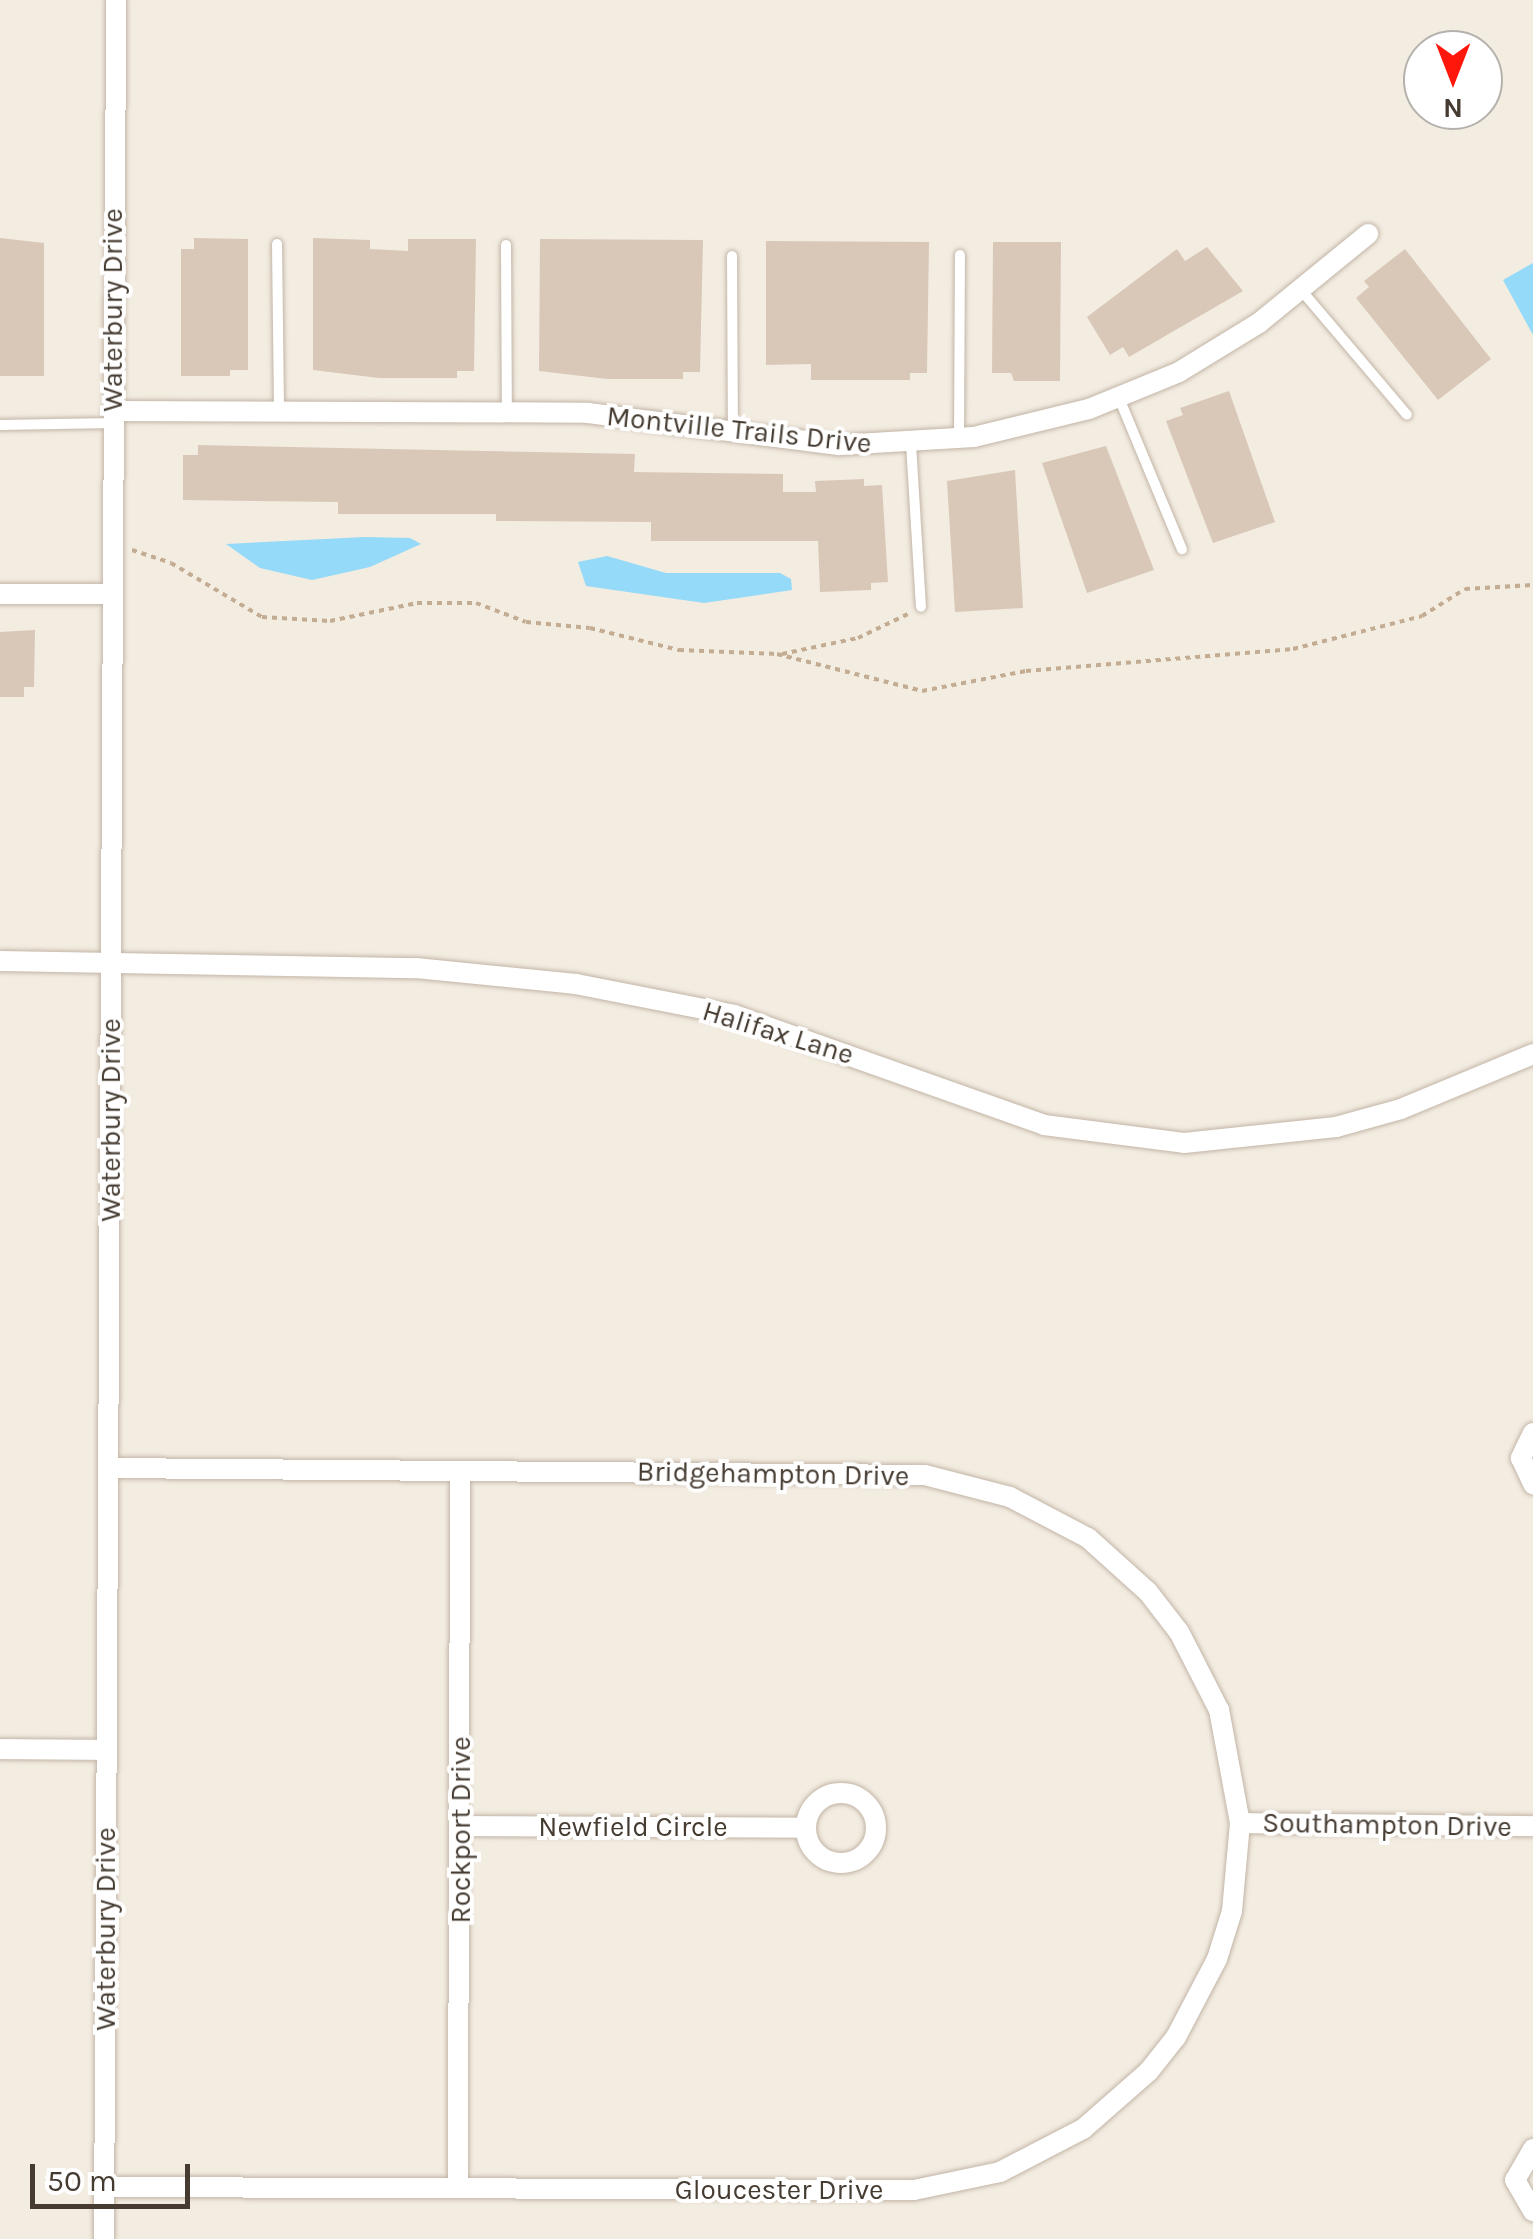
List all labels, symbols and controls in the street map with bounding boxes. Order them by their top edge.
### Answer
north arrow [1403,30,1503,130]
text: N [1443,92,1463,125]
street label: Waterbury Drive [96,208,130,412]
street label: Montville Trails Drive [605,399,873,461]
street label: Halifax Lane [698,994,858,1072]
street label: Waterbury Drive [94,1018,128,1222]
street label: Bridgehampton Drive [637,1455,909,1493]
street label: Rockport Drive [444,1736,478,1924]
street label: Southampton Drive [1262,1806,1512,1844]
street label: Newfield Circle [538,1810,728,1844]
street label: Waterbury Drive [89,1827,123,2031]
scale bar [35,2144,195,2206]
text: 50 m [47,2163,117,2199]
street label: Gloucester Drive [675,2173,883,2207]

